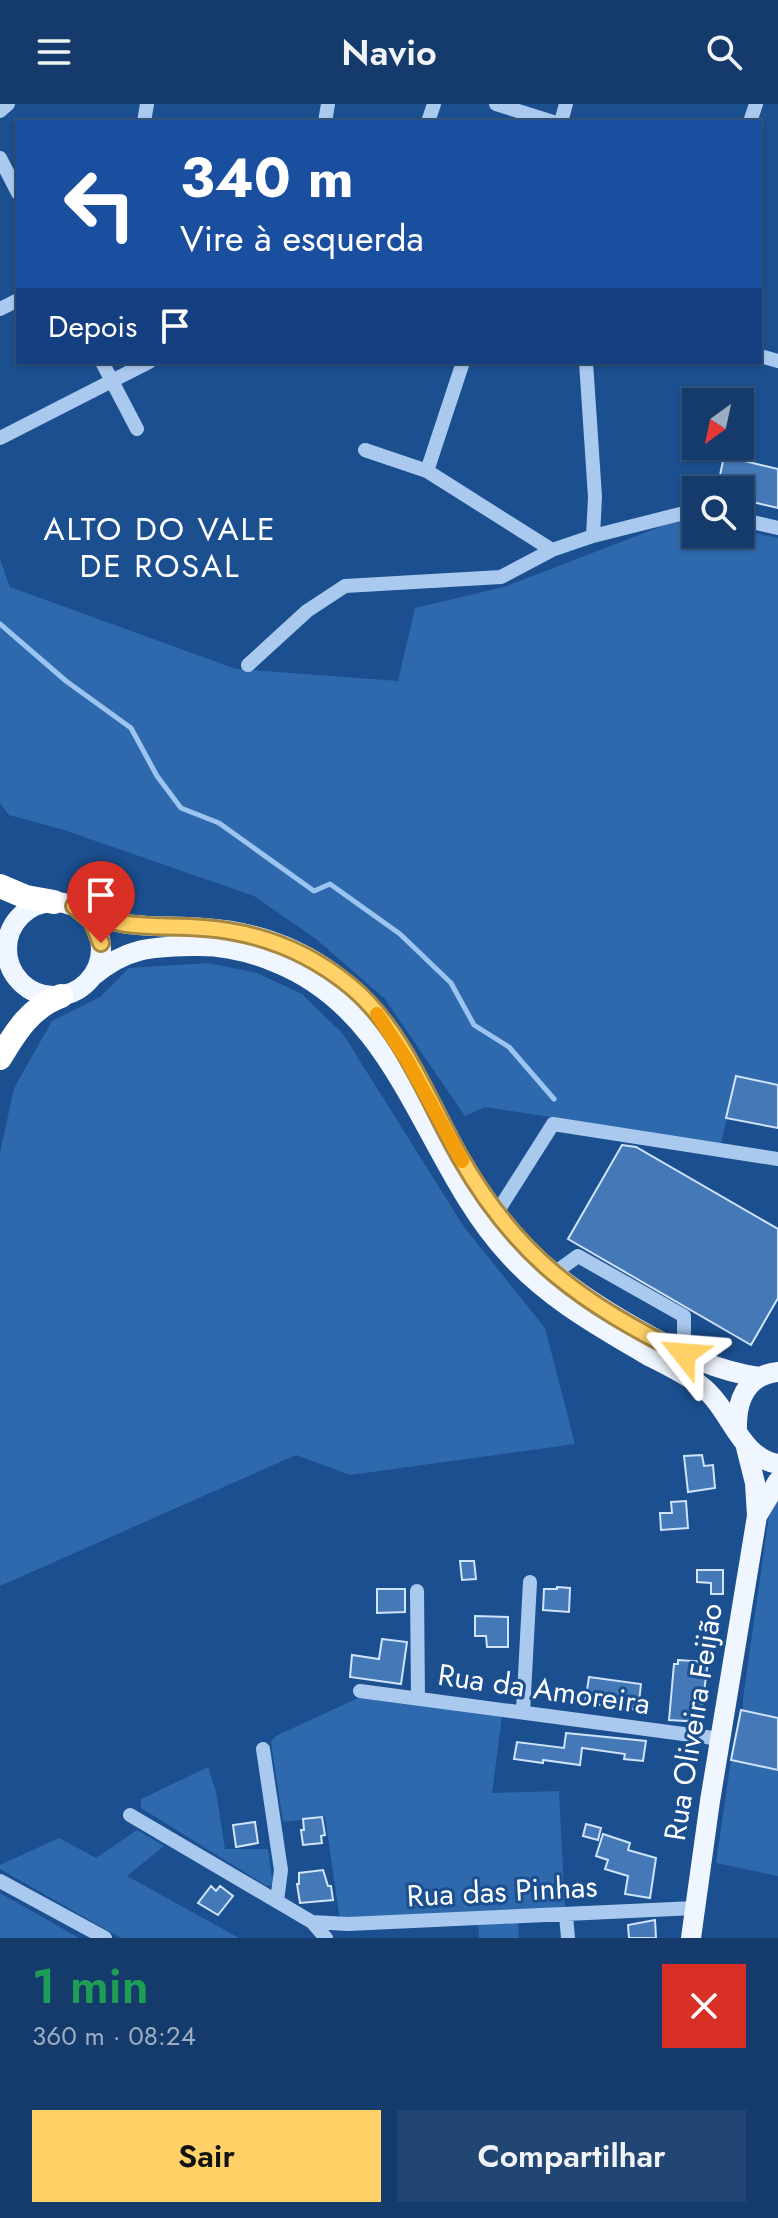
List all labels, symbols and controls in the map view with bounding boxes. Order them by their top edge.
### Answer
text: Navio [341,26,437,78]
icon: menu [32,30,76,74]
icon: search [702,30,746,74]
text: 340 m [180,137,354,218]
icon: left [48,152,152,256]
text: Vire à esquerda [180,212,424,264]
icon: arrive [153,304,197,348]
text: Depois [48,305,137,348]
north arrow [682,388,754,460]
map controls [682,388,754,548]
button: search [682,476,754,548]
district label: ALTO DO VALE DE ROSAL [43,506,277,589]
pin [67,861,135,943]
icon: arrive [79,873,123,917]
position arrow [642,1312,726,1396]
street label: Rua Oliveira Feijão [653,1600,733,1844]
street label: Rua da Amoreira [435,1653,653,1725]
street label: Rua das Pinhas [406,1865,598,1917]
text: 1 min [32,1952,149,2021]
button: close [662,1964,746,2048]
text: 360 m · 08:24 [32,2017,196,2055]
button: Sair [32,2110,381,2202]
button: Compartilhar [397,2110,746,2202]

